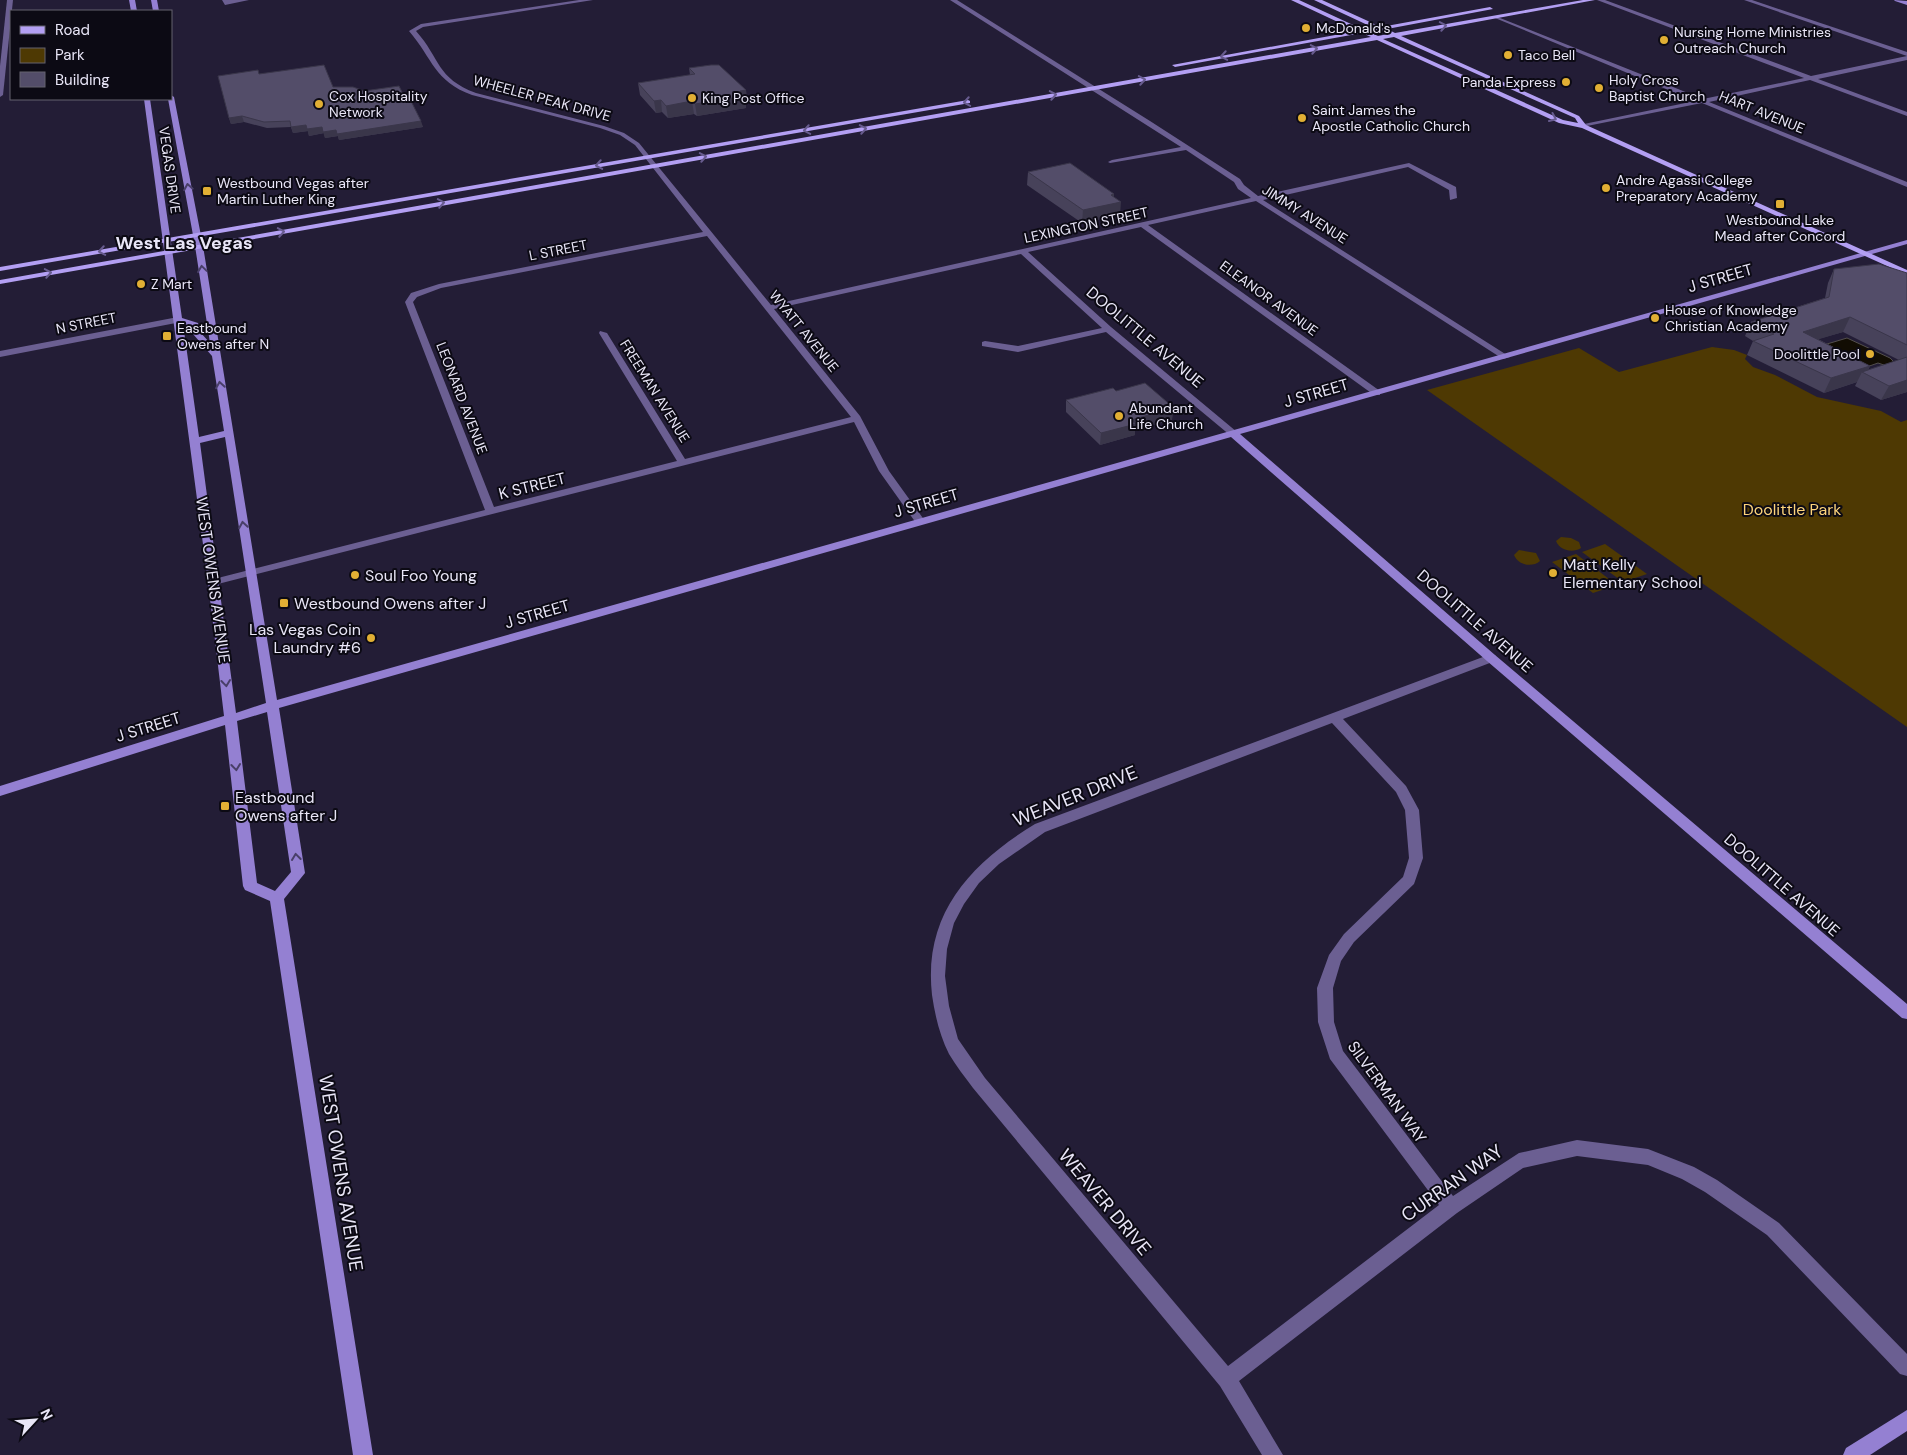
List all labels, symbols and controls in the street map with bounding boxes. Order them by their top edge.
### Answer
legend [10,10,172,100]
place label: McDonald's [1316,19,1391,37]
text: Road [55,20,90,40]
marker: McDonald's [1300,22,1312,34]
one-way arrow [1439,22,1447,32]
place label: Nursing Home Ministries Outreach Church [1674,23,1831,57]
marker: Nursing Home Ministries Outreach Church [1658,34,1670,46]
text: Park [55,45,85,65]
one-way arrow [1310,45,1319,55]
place label: Taco Bell [1518,46,1575,64]
marker: Taco Bell [1502,49,1514,61]
one-way arrow [1219,51,1228,61]
text: Building [55,70,110,90]
street label: WHEELER PEAK DRIVE [471,71,613,125]
place label: Holy Cross Baptist Church [1609,71,1705,105]
place label: Panda Express [1462,73,1556,91]
one-way arrow [1138,75,1147,85]
marker: Panda Express [1560,76,1572,88]
marker: Holy Cross Baptist Church [1593,82,1605,94]
place label: Cox Hospitality Network [329,87,428,121]
street label: HART AVENUE [1717,87,1807,137]
place label: King Post Office [702,89,805,107]
one-way arrow [1049,91,1058,101]
marker: King Post Office [686,92,698,104]
one-way arrow [962,96,971,106]
marker: Cox Hospitality Network [313,98,325,110]
place label: Saint James the Apostle Catholic Church [1312,101,1470,135]
marker: Saint James the Apostle Catholic Church [1296,112,1308,124]
one-way arrow [1548,112,1557,123]
one-way arrow [802,124,811,134]
one-way arrow [858,124,867,135]
street label: VEGAS DRIVE [155,125,185,215]
one-way arrow [698,153,707,163]
one-way arrow [595,160,604,170]
place label: Andre Agassi College Preparatory Academy [1616,171,1758,205]
place label: Westbound Vegas after Martin Luther King [217,174,369,208]
street label: JIMMY AVENUE [1259,180,1351,248]
marker: Andre Agassi College Preparatory Academy [1600,182,1612,194]
one-way arrow [183,183,193,191]
marker: Westbound Vegas after Martin Luther King [201,185,213,197]
marker: Westbound Lake Mead after Concord [1774,198,1786,210]
one-way arrow [437,199,446,209]
street label: LEXINGTON STREET [1022,203,1150,247]
place label: Westbound Lake Mead after Concord [1715,211,1845,245]
one-way arrow [277,227,286,237]
district label: West Las Vegas [115,231,253,255]
street label: L STREET [527,236,589,264]
one-way arrow [98,246,107,256]
street label: ELEANOR AVENUE [1216,256,1322,340]
street label: J STREET [1685,259,1755,297]
one-way arrow [197,265,208,273]
one-way arrow [44,269,52,279]
place label: Z Mart [151,275,192,293]
marker: Z Mart [135,278,147,290]
street label: DOOLITTLE AVENUE [1082,282,1208,392]
street label: WYATT AVENUE [765,286,843,376]
place label: House of Knowledge Christian Academy [1665,301,1797,335]
street label: N STREET [54,308,118,338]
marker: House of Knowledge Christian Academy [1649,312,1661,324]
place label: Eastbound Owens after N [177,319,269,353]
marker: Eastbound Owens after N [161,330,173,342]
street label: FREEMAN AVENUE [616,336,694,446]
street label: LEONARD AVENUE [432,339,492,457]
place label: Doolittle Pool [1774,345,1860,363]
marker: Doolittle Pool [1864,348,1876,360]
street label: J STREET [1281,374,1351,412]
one-way arrow [216,381,226,389]
place label: Abundant Life Church [1129,399,1203,433]
marker: Abundant Life Church [1113,410,1125,422]
street label: K STREET [496,468,568,504]
street label: J STREET [891,484,961,522]
street label: WEST OWENS AVENUE [191,496,235,664]
park label: Doolittle Park [1743,499,1841,520]
one-way arrow [238,520,249,528]
place label: Matt Kelly Elementary School [1563,554,1701,593]
place label: Soul Foo Young [365,565,477,586]
street label: DOOLITTLE AVENUE [1413,565,1537,677]
marker: Matt Kelly Elementary School [1547,567,1559,579]
marker: Soul Foo Young [349,569,361,581]
place label: Westbound Owens after J [294,593,486,614]
street label: J STREET [502,595,572,633]
marker: Westbound Owens after J [278,597,290,609]
place label: Las Vegas Coin Laundry #6 [249,619,361,658]
marker: Las Vegas Coin Laundry #6 [365,632,377,644]
one-way arrow [220,679,231,687]
street label: J STREET [113,707,183,747]
street label: WEAVER DRIVE [1009,760,1141,832]
one-way arrow [230,763,241,771]
place label: Eastbound Owens after J [235,787,337,826]
marker: Eastbound Owens after J [219,800,231,812]
street label: DOOLITTLE AVENUE [1720,829,1844,941]
one-way arrow [291,853,302,861]
street label: SILVERMAN WAY [1343,1037,1431,1147]
street label: WEST OWENS AVENUE [313,1073,369,1273]
street label: CURRAN WAY [1396,1139,1508,1227]
street label: WEAVER DRIVE [1053,1143,1157,1261]
north arrow [10,1395,60,1445]
text: N [36,1406,57,1423]

